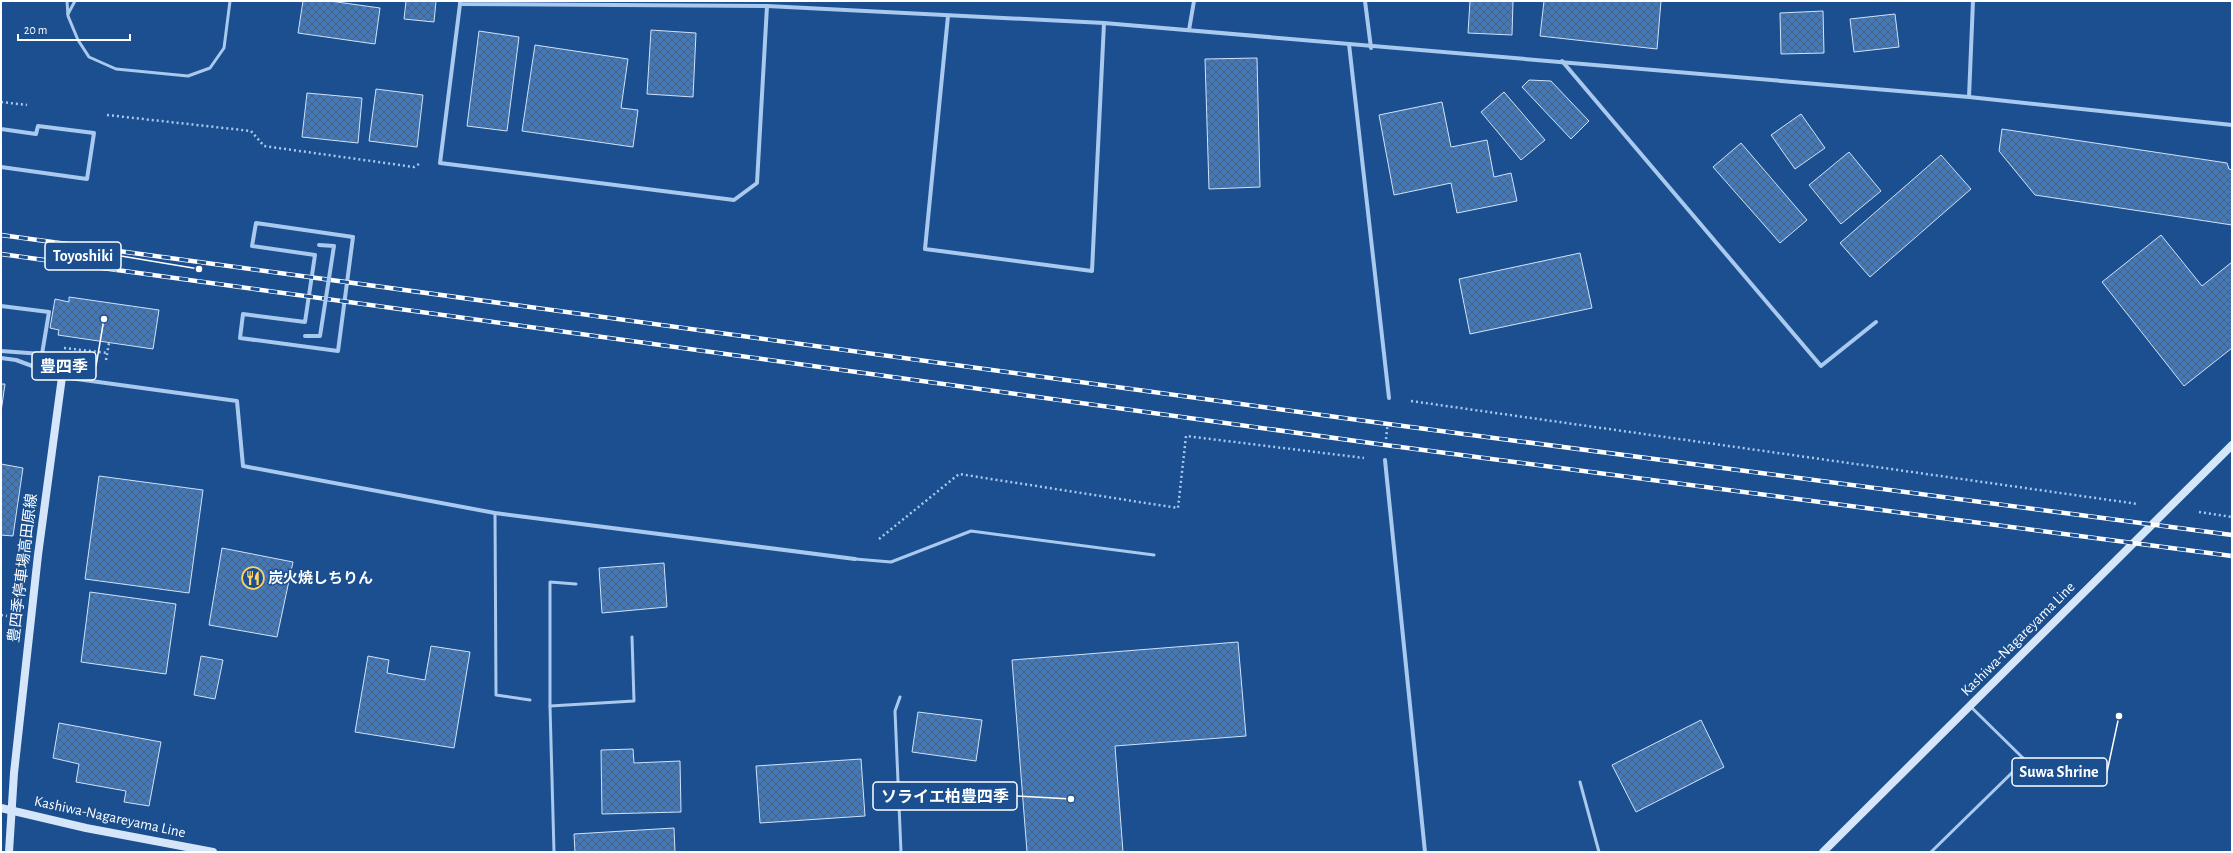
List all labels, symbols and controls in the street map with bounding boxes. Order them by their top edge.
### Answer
scale bar [18,16,130,42]
text: 20 m [24,24,47,36]
callout: Toyoshiki [45,242,121,270]
text: Toyoshiki [53,248,113,265]
callout: 豊四季 [32,352,96,380]
text: 豊四季 [40,358,88,375]
street label: 豊四季停車場高田原線 [5,493,40,643]
restaurant icon: 炭火焼しちりん [240,565,266,591]
place label: 炭火焼しちりん [268,570,373,586]
street label: Kashiwa-Nagareyama Line [1958,579,2078,699]
callout: Suwa Shrine [2012,758,2107,786]
text: Suwa Shrine [2019,764,2099,780]
callout: ソライエ柏豊四季 [873,782,1017,810]
text: ソライエ柏豊四季 [881,788,1009,805]
street label: Kashiwa-Nagareyama Line [33,794,187,840]

